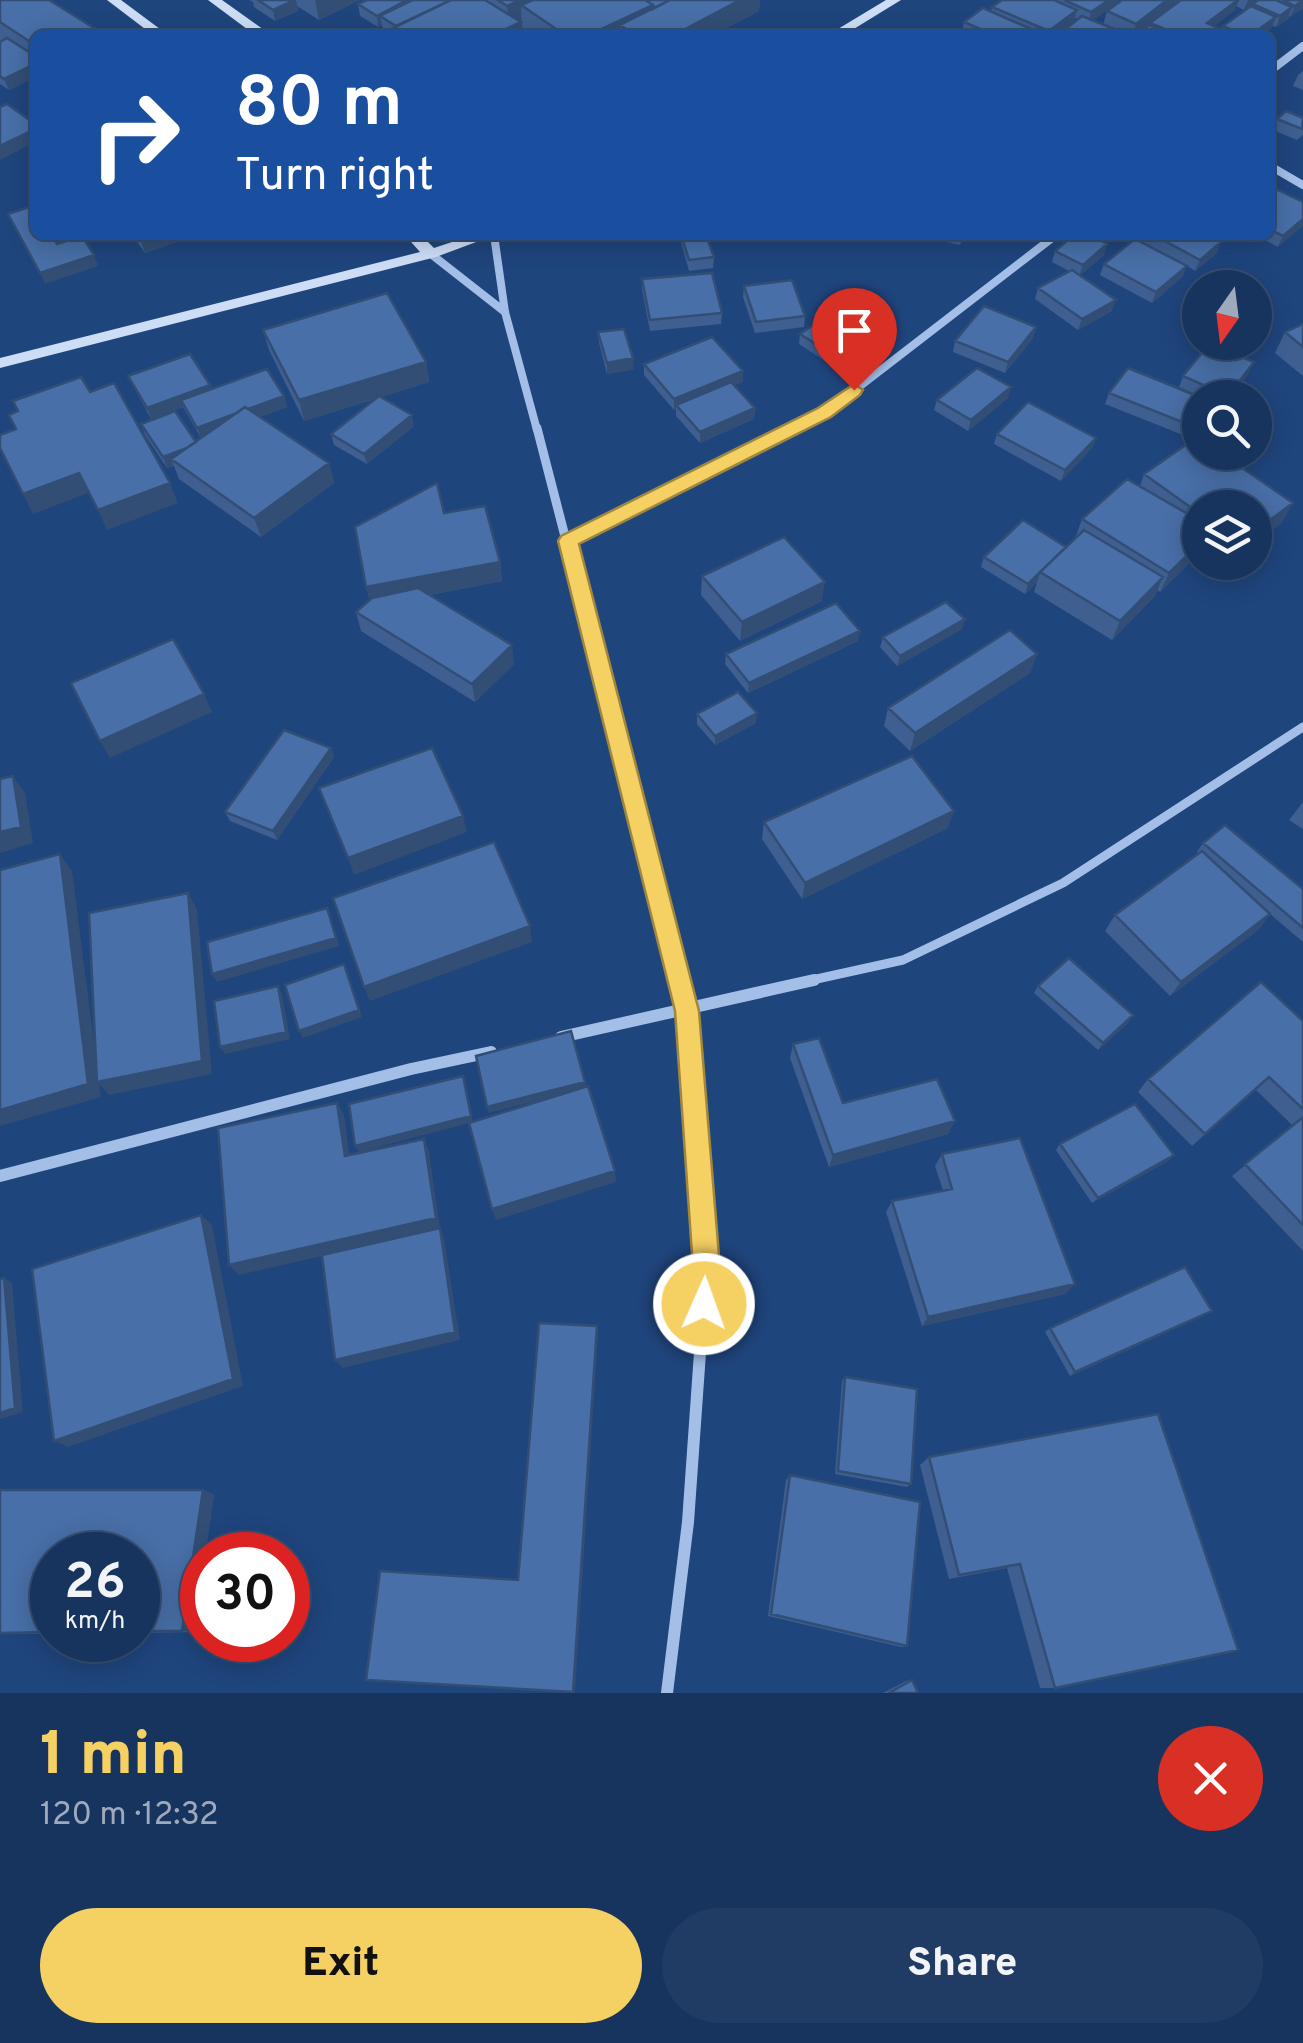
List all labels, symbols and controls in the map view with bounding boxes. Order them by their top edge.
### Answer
text: 80 m [235,62,403,151]
icon: right [70,70,200,200]
text: Turn right [235,149,434,206]
north arrow [1182,270,1272,360]
map controls [1182,270,1272,580]
pin [812,288,897,391]
icon: arrive [827,303,882,358]
button: search [1182,380,1272,470]
button: layers [1182,490,1272,580]
position arrow [652,1252,756,1356]
speed limit sign: 30 [180,1532,310,1662]
text: 26 [64,1553,126,1616]
text: km/h [65,1606,125,1638]
text: 1 min [40,1720,187,1796]
button: close [1158,1726,1263,1831]
text: 120 m · 12:32 [40,1796,219,1836]
button: Exit [40,1908,642,2023]
button: Share [662,1908,1263,2023]

